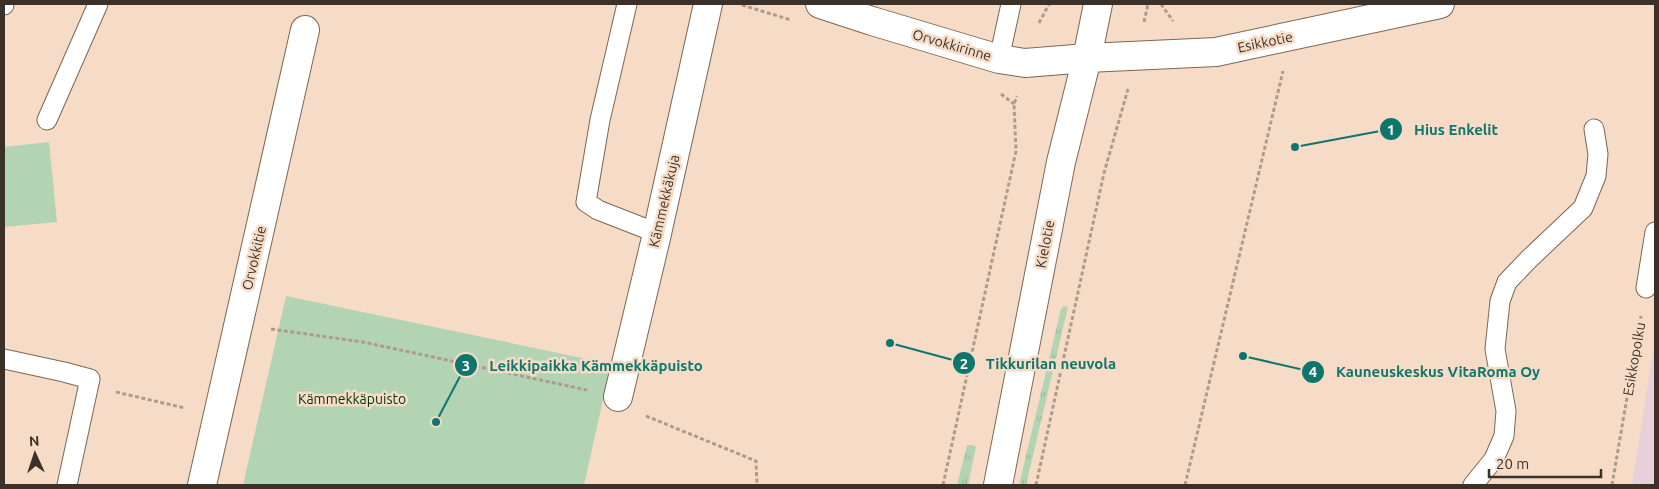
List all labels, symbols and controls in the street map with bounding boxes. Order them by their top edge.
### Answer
street label: Orvokkirinne [911,26,993,64]
street label: Esikkotie [1236,28,1294,56]
callout: Hius Enkelit [1379,114,1508,144]
text: 1 [1387,121,1395,138]
text: Hius Enkelit [1414,121,1498,138]
street label: Kämmekkäkuja [646,153,682,249]
street label: Kielotie [1033,219,1057,269]
street label: Orvokkitie [239,224,269,292]
street label: Esikkopolku [1620,321,1648,397]
callout: Tikkurilan neuvola [951,348,1127,378]
callout: Leikkipaikka Kämmekkäpuisto [454,350,712,380]
text: 2 [960,355,968,372]
text: Tikkurilan neuvola [986,355,1116,372]
text: 3 [462,357,470,374]
text: Leikkipaikka Kämmekkäpuisto [489,357,703,374]
callout: Kauneuskeskus VitaRoma Oy [1301,357,1550,387]
text: 4 [1309,363,1317,380]
text: Kauneuskeskus VitaRoma Oy [1336,363,1540,380]
park label: Kämmekkäpuisto [298,391,406,407]
north arrow [10,429,60,479]
text: N [29,433,40,449]
scale bar [1489,446,1602,478]
text: 20 m [1496,455,1529,472]

